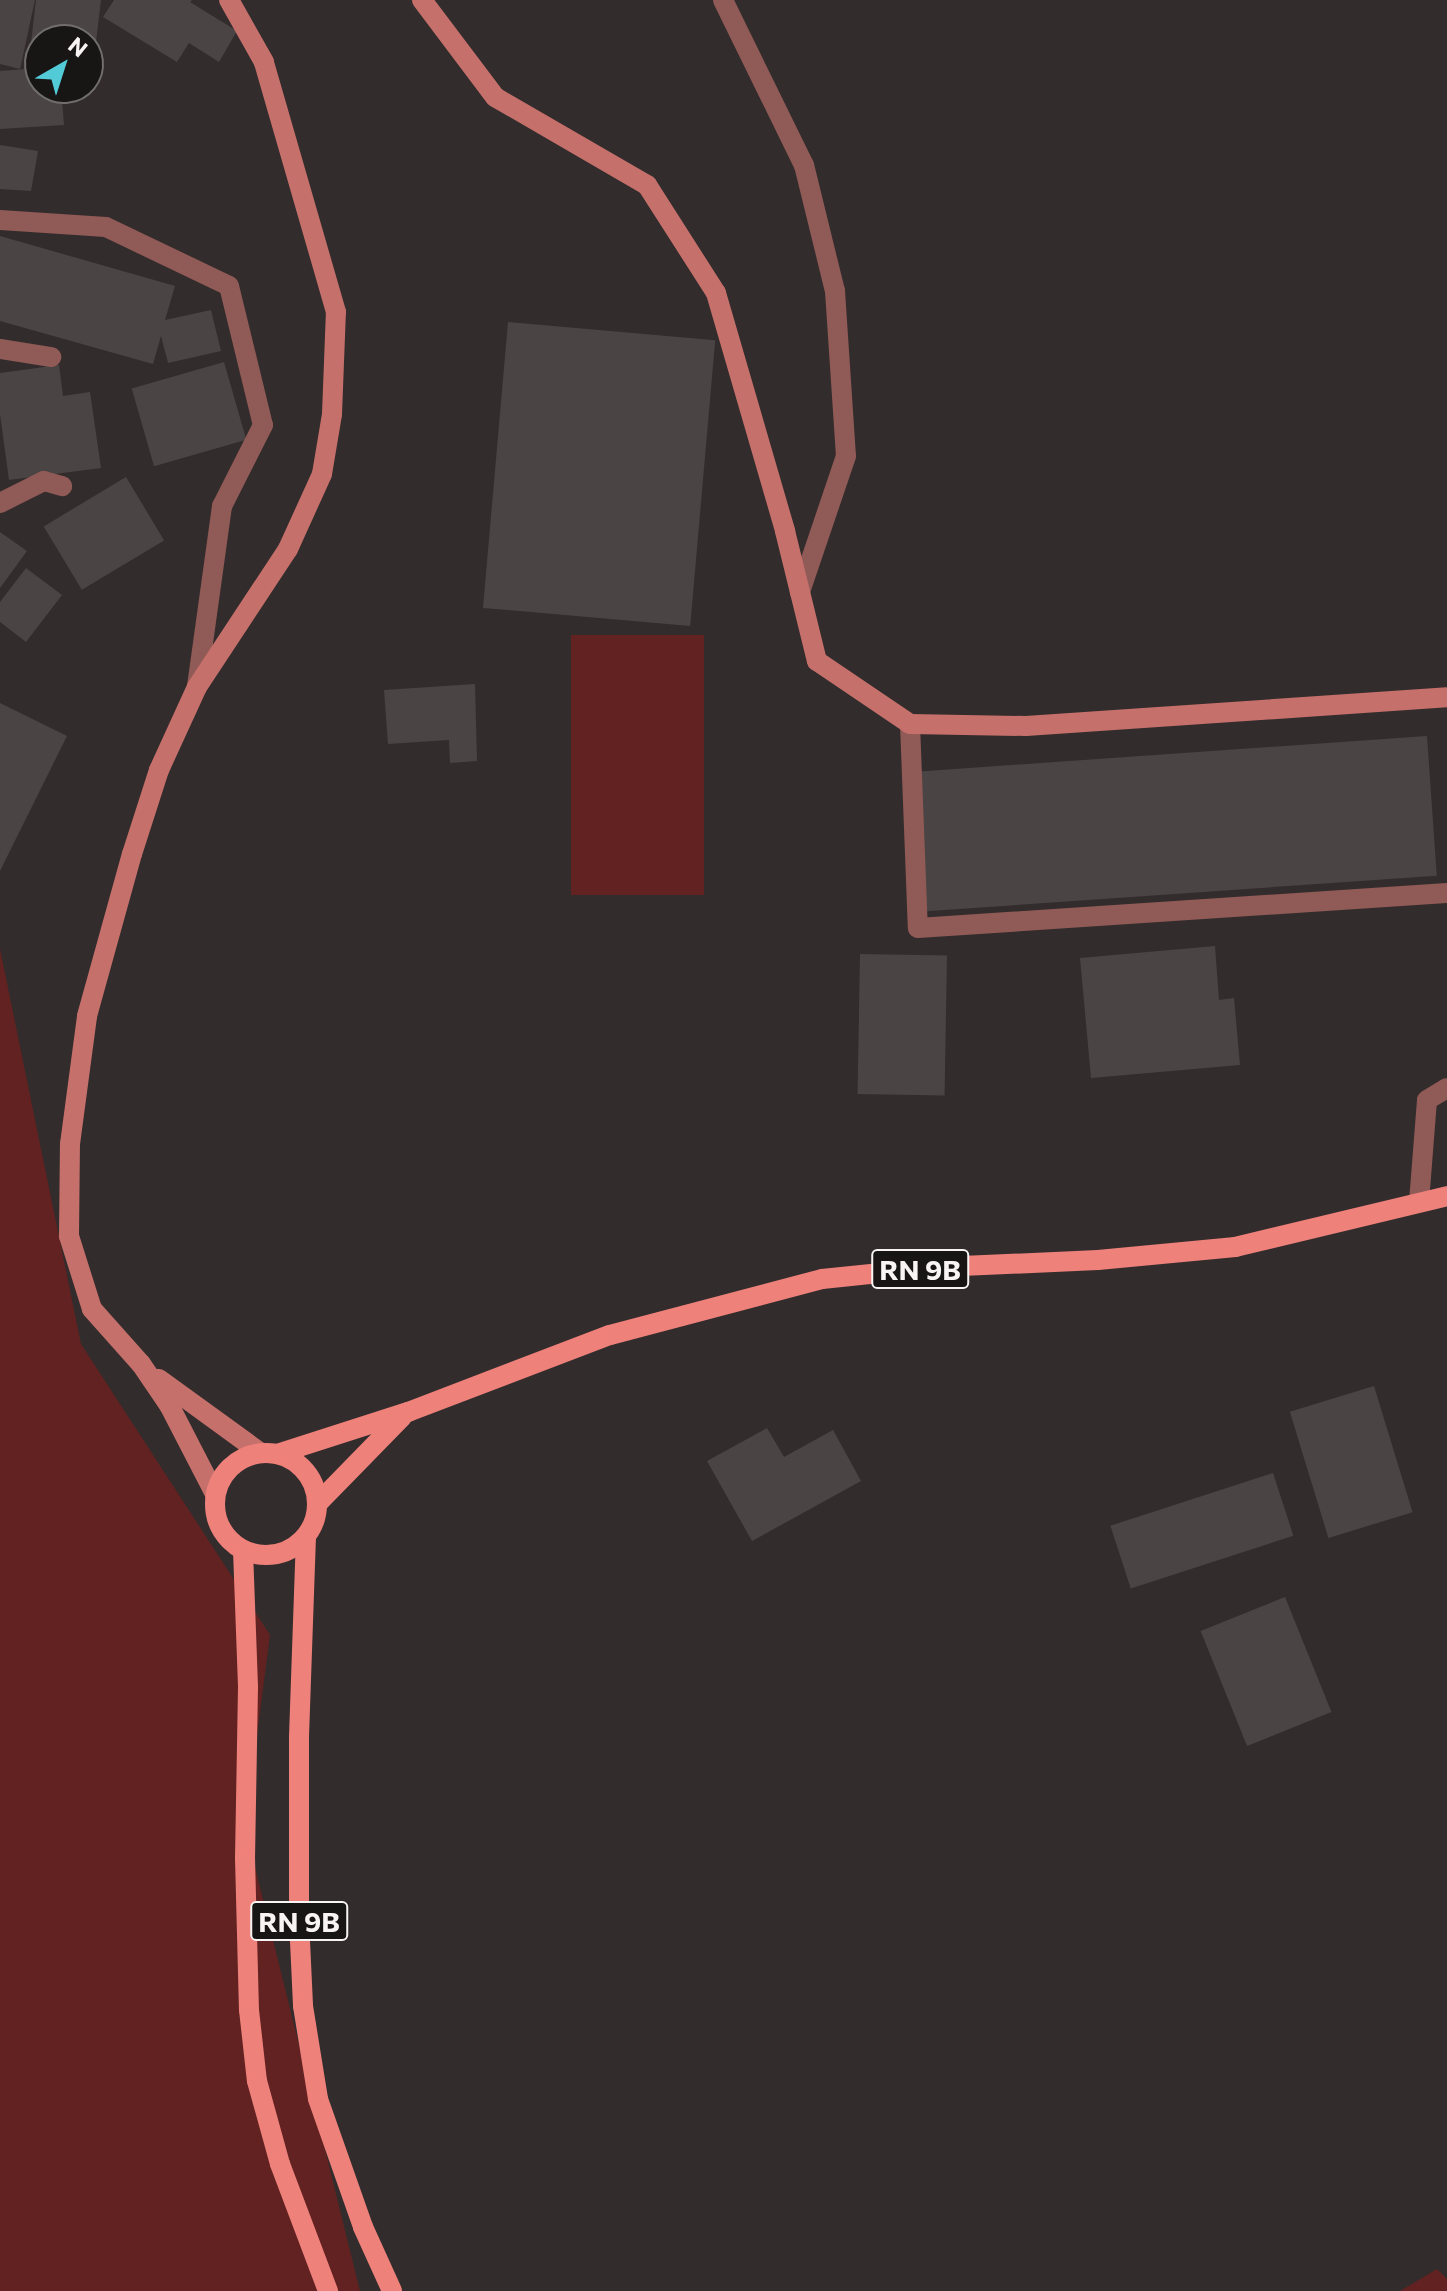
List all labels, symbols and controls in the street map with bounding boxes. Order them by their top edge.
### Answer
north arrow [24,24,104,104]
text: N [63,31,93,62]
road number: RN 9B [870,1245,970,1293]
road number: RN 9B [249,1897,349,1945]

